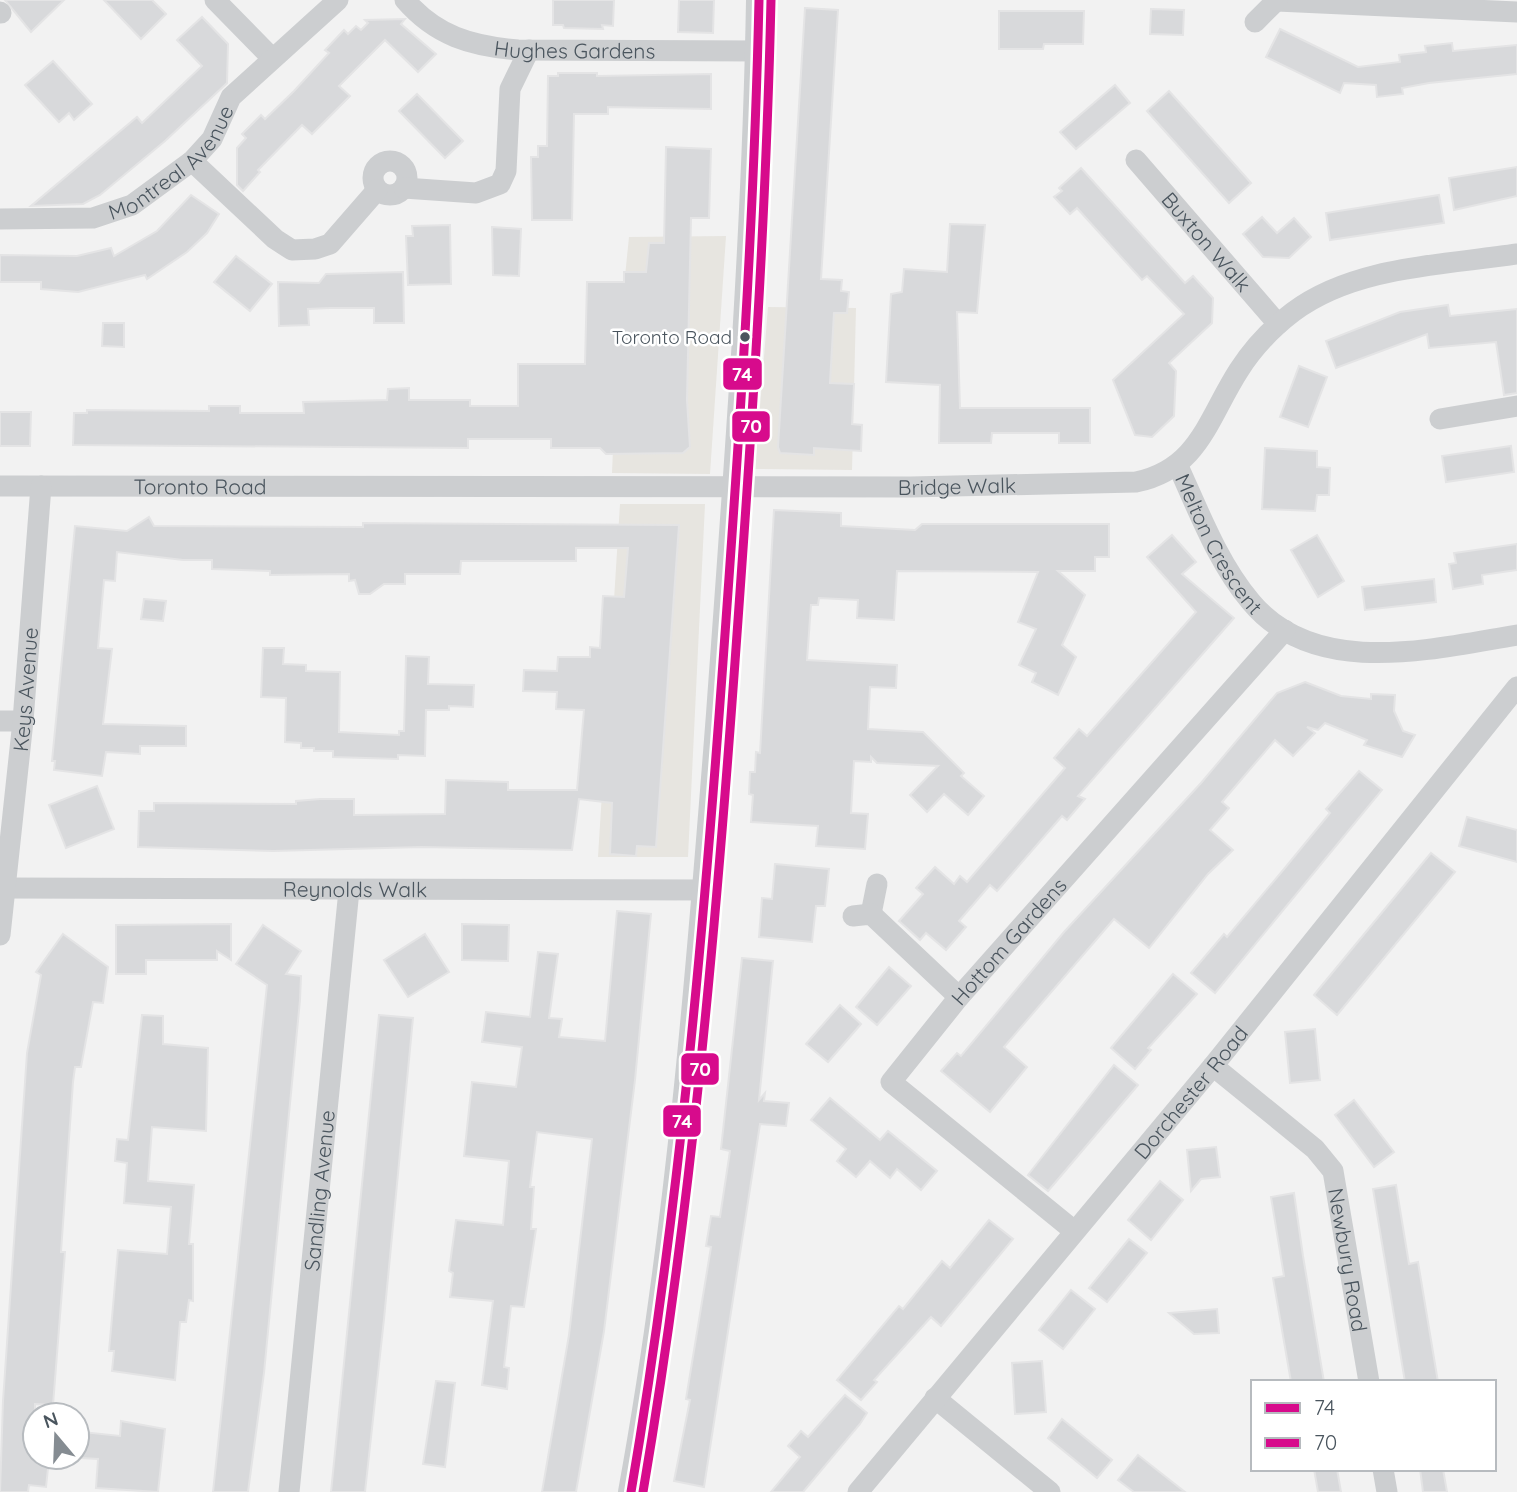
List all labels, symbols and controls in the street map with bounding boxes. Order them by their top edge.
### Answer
street label: Hughes Gardens [493,34,655,64]
street label: Montreal Avenue [105,101,239,225]
street label: Buxton Walk [1156,187,1257,297]
place label: Toronto Road [612,325,732,349]
marker: Toronto Road [738,330,752,344]
line badge: 74 [722,357,763,391]
text: 74 [732,362,752,386]
line badge: 70 [731,410,771,443]
text: 70 [740,414,762,438]
street label: Melton Crescent [1170,469,1268,620]
street label: Bridge Walk [898,472,1016,500]
street label: Toronto Road [134,473,266,499]
street label: Keys Avenue [7,626,43,753]
street label: Hottom Gardens [945,872,1072,1010]
street label: Reynolds Walk [283,876,427,902]
street label: Dorchester Road [1128,1020,1253,1164]
line badge: 70 [680,1052,720,1086]
text: 70 [689,1057,711,1081]
line badge: 74 [662,1104,702,1138]
street label: Sandling Avenue [298,1109,340,1272]
text: 74 [672,1109,692,1133]
street label: Newbury Road [1323,1186,1373,1334]
legend [1251,1380,1496,1471]
text: 74 [1314,1394,1335,1420]
north arrow [21,1401,91,1471]
text: N [40,1406,61,1434]
text: 70 [1314,1429,1337,1455]

